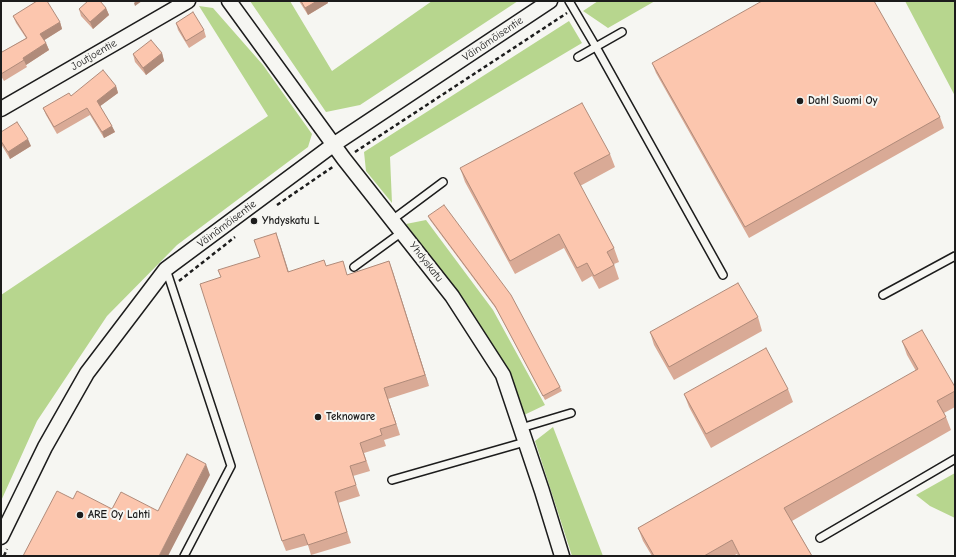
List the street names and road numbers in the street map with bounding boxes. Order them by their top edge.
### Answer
street label: Väinämöisentie [460,14,526,64]
street label: Joutjoentie [69,37,119,73]
street label: Väinämöisentie [195,198,259,250]
street label: Yhdyskatu [406,239,446,285]

